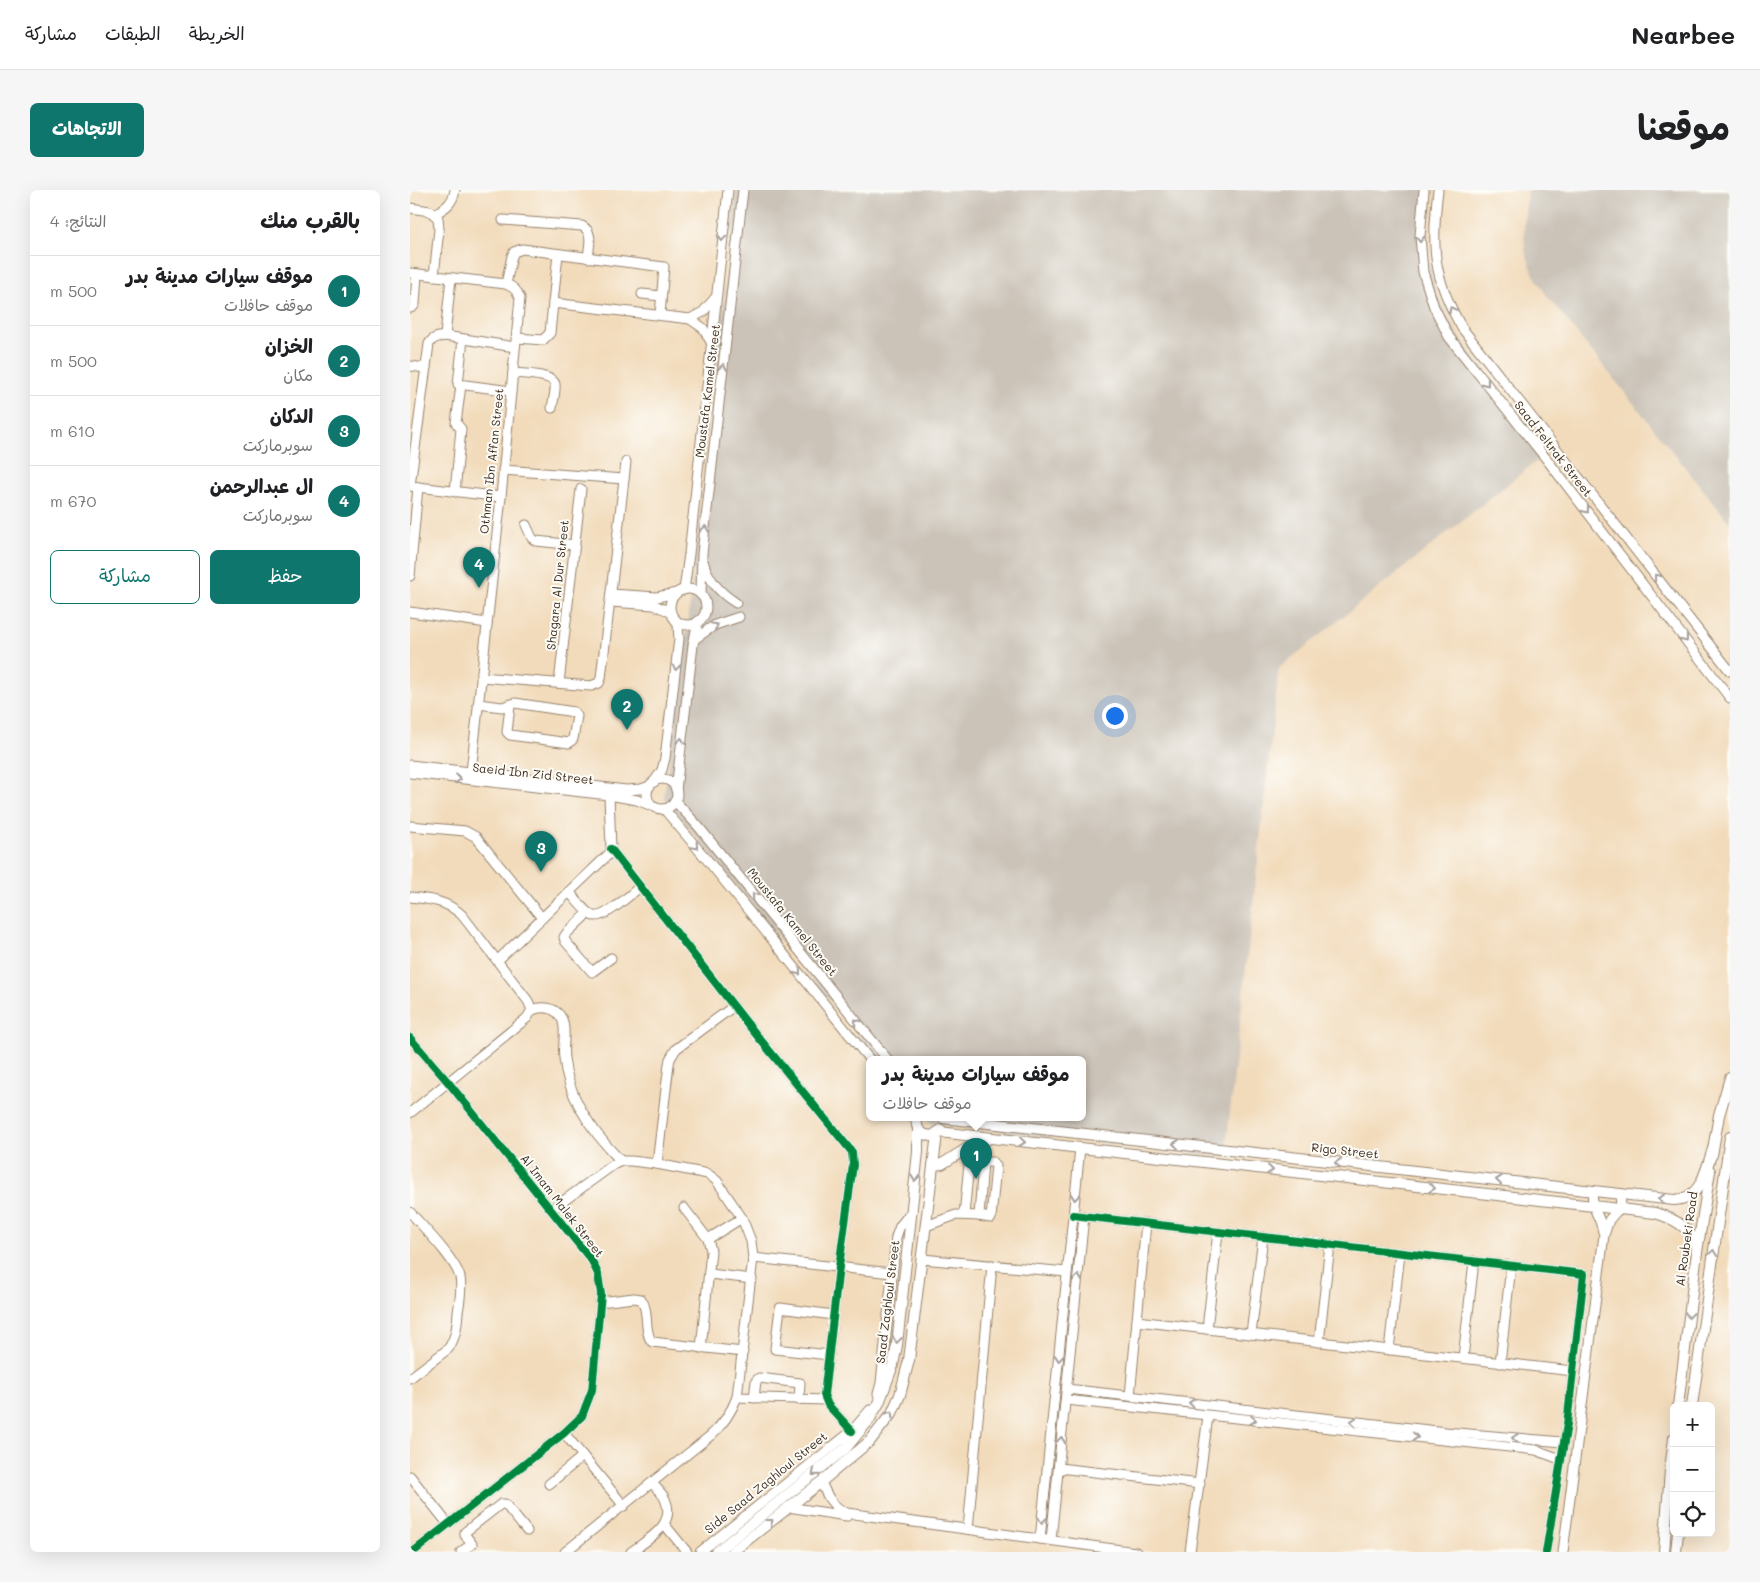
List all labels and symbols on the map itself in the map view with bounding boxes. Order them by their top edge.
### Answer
one-way arrow [717,235,728,243]
one-way arrow [1415,235,1425,243]
one-way arrow [1448,306,1458,315]
street label: Moustafa Kamel Street [691,323,723,459]
one-way arrow [717,363,728,371]
one-way arrow [1480,377,1489,386]
street label: Othman Ibn Affan Street [475,387,507,534]
street label: Saad Feltrak Street [1511,397,1596,500]
one-way arrow [1580,505,1589,514]
street label: Shagara Al Dur Street [542,519,572,651]
one-way arrow [699,525,710,533]
pin: 4 [463,547,495,588]
one-way arrow [1654,574,1663,583]
one-way arrow [710,622,719,632]
one-way arrow [1680,633,1688,642]
one-way arrow [671,663,682,671]
pin: 2 [611,689,643,730]
your location [1102,703,1128,729]
one-way arrow [675,737,686,745]
street label: Saeid Ibn Zid Street [472,759,594,787]
one-way arrow [455,773,463,784]
pin: 3 [525,831,557,872]
one-way arrow [690,840,698,849]
street label: Moustafa Kamel Street [744,864,841,979]
one-way arrow [752,893,760,902]
one-way arrow [793,966,801,975]
one-way arrow [854,1019,863,1028]
one-way arrow [1018,1136,1026,1147]
pin: 1 [960,1138,992,1179]
one-way arrow [1172,1139,1180,1150]
street label: Rigo Street [1311,1139,1379,1161]
street label: Al Imam Malek Street [517,1151,608,1260]
one-way arrow [1334,1158,1342,1169]
one-way arrow [1267,1164,1275,1175]
one-way arrow [910,1174,921,1182]
one-way arrow [1495,1175,1503,1186]
one-way arrow [1428,1182,1436,1193]
street label: Al Roubeki Road [1671,1190,1701,1287]
one-way arrow [1070,1193,1081,1201]
one-way arrow [1657,1194,1665,1205]
street label: Saad Zaghloul Street [871,1239,903,1364]
one-way arrow [1707,1249,1718,1257]
one-way arrow [1072,1274,1083,1282]
one-way arrow [1685,1311,1695,1320]
one-way arrow [893,1335,903,1344]
one-way arrow [1054,1355,1065,1363]
one-way arrow [1187,1398,1195,1409]
one-way arrow [884,1410,893,1419]
one-way arrow [1249,1415,1257,1426]
one-way arrow [1349,1417,1357,1428]
street label: Side Saad Zaghloul Street [701,1428,830,1537]
one-way arrow [1411,1431,1419,1442]
one-way arrow [1510,1432,1518,1443]
one-way arrow [1056,1435,1067,1443]
one-way arrow [812,1468,821,1476]
one-way arrow [1037,1516,1048,1524]
one-way arrow [764,1519,773,1527]

